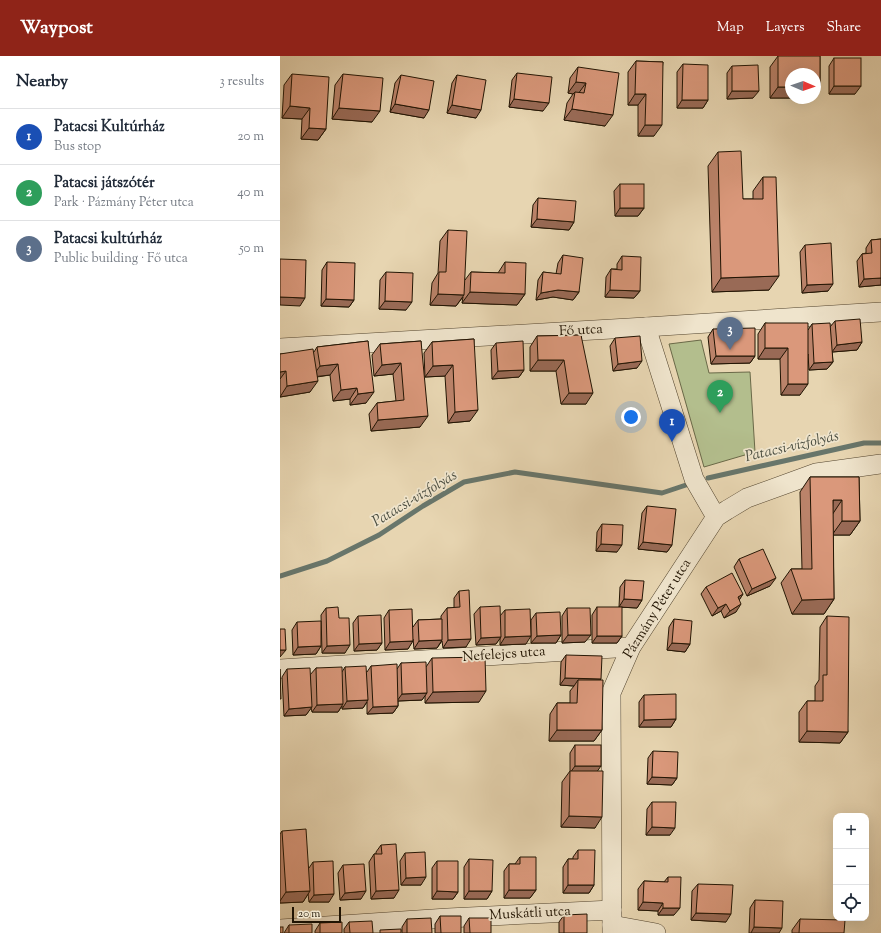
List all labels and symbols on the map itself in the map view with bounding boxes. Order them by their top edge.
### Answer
north arrow [785,68,821,104]
pin: 3 [717,317,743,350]
street label: Fő utca [559,320,604,342]
pin: 2 [707,380,733,413]
your location [621,407,641,427]
pin: 1 [659,409,685,442]
water label: Patacsi-vízfolyás [743,426,841,468]
water label: Patacsi-vízfolyás [369,465,461,533]
street label: Pázmány Péter utca [619,555,697,663]
street label: Nefelejcs utca [462,642,547,668]
street label: Muskátli utca [489,902,572,926]
scale bar [292,905,341,924]

